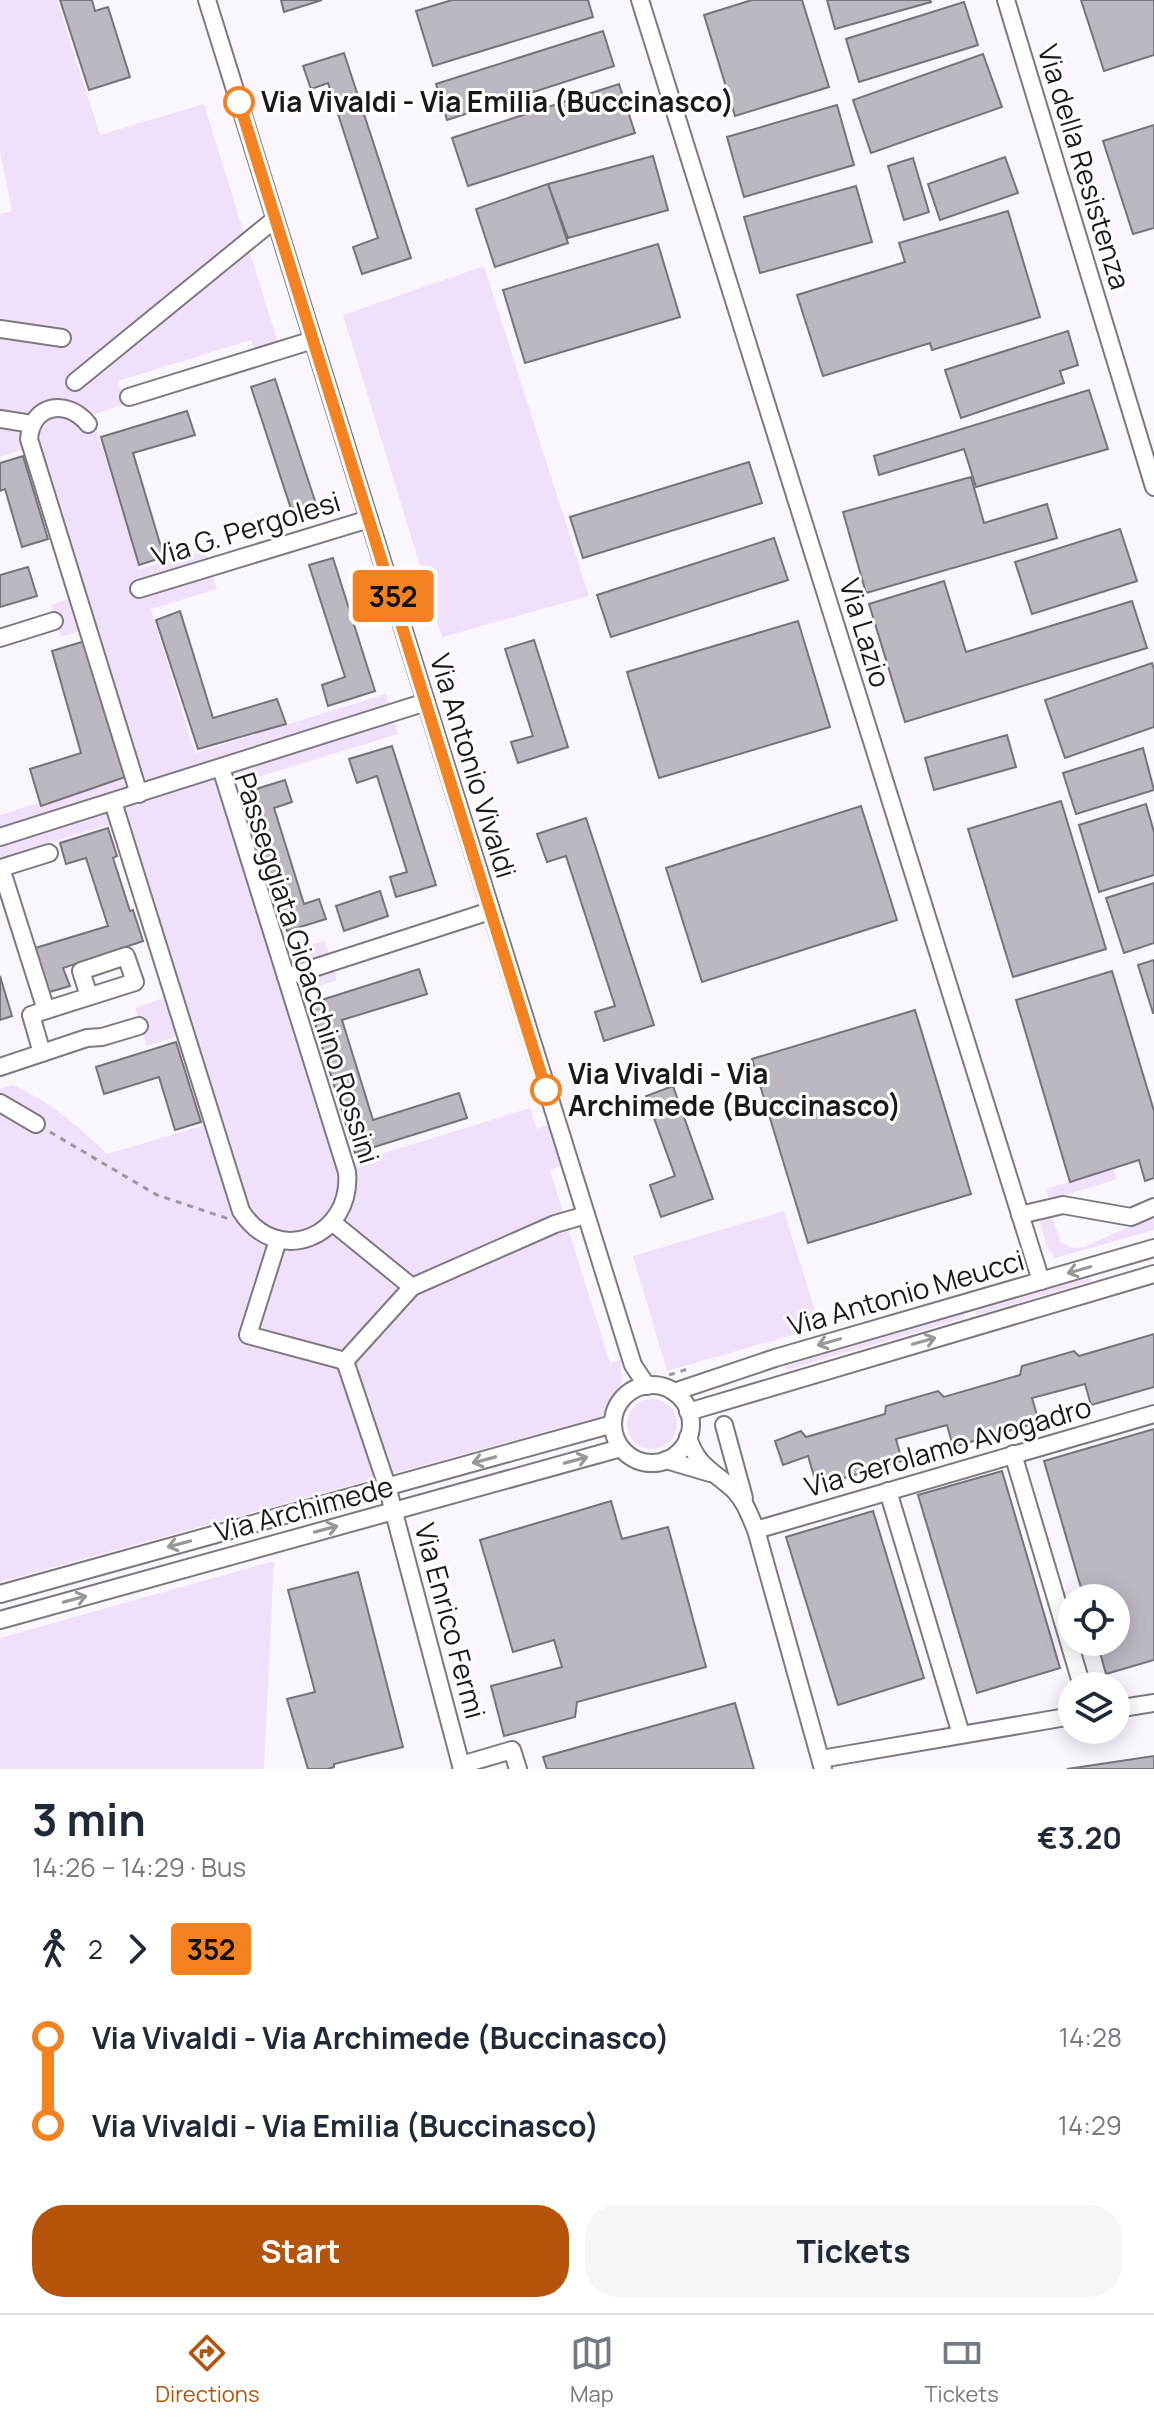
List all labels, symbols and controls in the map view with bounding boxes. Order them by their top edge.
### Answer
street label: Via della Resistenza [1030,40,1140,294]
place label: Via Vivaldi - Via Emilia (Buccinasco) [261,82,734,120]
marker: Via Vivaldi - Via Emilia (Buccinasco) [224,87,254,117]
street label: Via G. Pergolesi [147,481,345,575]
line badge: 352 [347,570,439,622]
street label: Via Lazio [831,574,900,692]
text: 352 [369,577,417,615]
street label: Via Antonio Vivaldi [422,649,526,882]
street label: Passeggiata Gioacchino Rossini [227,767,389,1168]
place label: Via Vivaldi - Via Archimede (Buccinasco) [568,1054,901,1124]
marker: Via Vivaldi - Via Archimede (Buccinasco) [531,1075,561,1105]
street label: Via Antonio Meucci [783,1240,1028,1344]
one-way arrow [1067,1263,1093,1278]
one-way arrow [910,1333,936,1348]
one-way arrow [817,1335,843,1350]
street label: Via Gerolamo Avogadro [800,1387,1095,1505]
one-way arrow [563,1452,589,1467]
one-way arrow [471,1453,497,1468]
street label: Via Archimede [210,1466,397,1550]
street label: Via Enrico Fermi [407,1519,495,1723]
one-way arrow [312,1521,338,1536]
one-way arrow [167,1537,193,1552]
map controls [1058,1584,1130,1744]
button: locate [1058,1584,1130,1656]
one-way arrow [62,1590,88,1605]
button: layers [1058,1672,1130,1744]
text: 3 min [32,1789,146,1849]
text: €3.20 [1037,1817,1122,1858]
text: 14:26 – 14:29 · Bus [32,1849,246,1885]
icon: walk [32,1927,76,1971]
icon: forward [115,1927,159,1971]
text: 352 [187,1930,235,1968]
text: 2 [88,1931,103,1967]
text: Via Vivaldi - Via Archimede (Buccinasco) [92,2017,670,2058]
text: 14:28 [1059,2019,1122,2055]
text: Via Vivaldi - Via Emilia (Buccinasco) [92,2105,599,2146]
text: 14:29 [1058,2107,1122,2143]
button: Start [32,2205,569,2297]
button: Tickets [585,2205,1122,2297]
tab: Directions [155,2331,259,2409]
tab: Map [570,2331,614,2409]
tab: Tickets [924,2331,999,2409]

